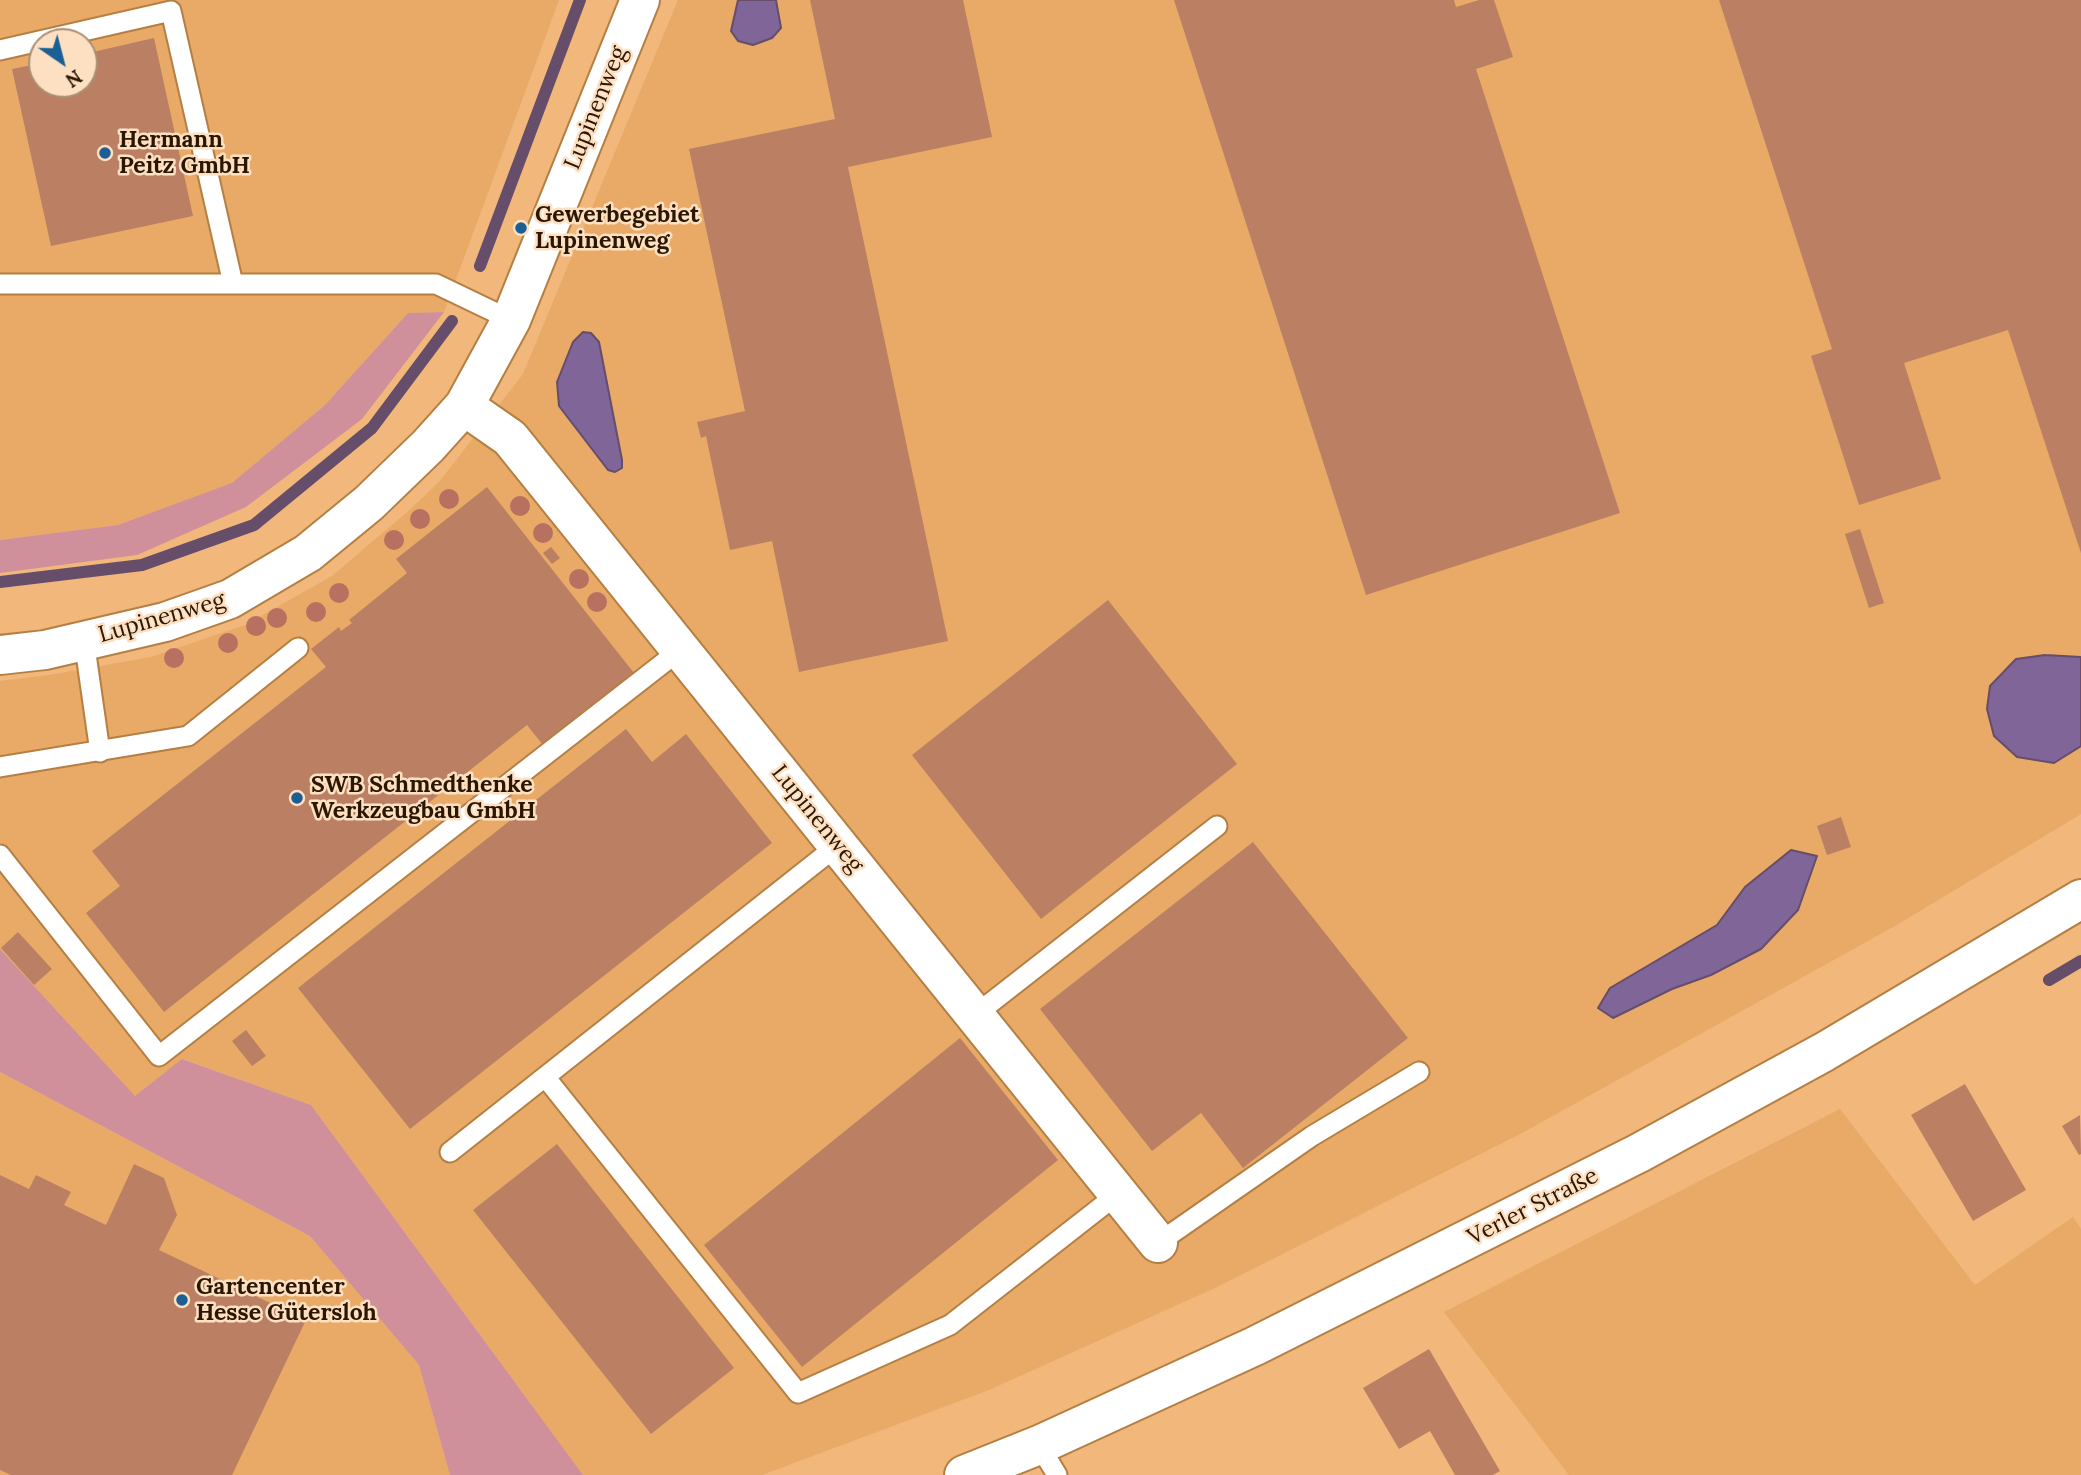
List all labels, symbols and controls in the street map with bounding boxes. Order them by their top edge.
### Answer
north arrow [28,28,98,98]
street label: Lupinenweg [559,42,633,174]
text: N [61,65,87,93]
place label: Hermann Peitz GmbH [119,126,250,180]
marker: Hermann Peitz GmbH [97,145,113,161]
place label: Gewerbegebiet Lupinenweg [535,201,699,255]
marker: Gewerbegebiet Lupinenweg [513,220,529,236]
street label: Lupinenweg [95,587,229,649]
street label: Lupinenweg [765,760,869,878]
place label: SWB Schmedthenke Werkzeugbau GmbH [311,771,536,825]
marker: SWB Schmedthenke Werkzeugbau GmbH [289,790,305,806]
street label: Verler Straße [1463,1162,1603,1252]
place label: Gartencenter Hesse Gütersloh [196,1273,377,1327]
marker: Gartencenter Hesse Gütersloh [174,1292,190,1308]

